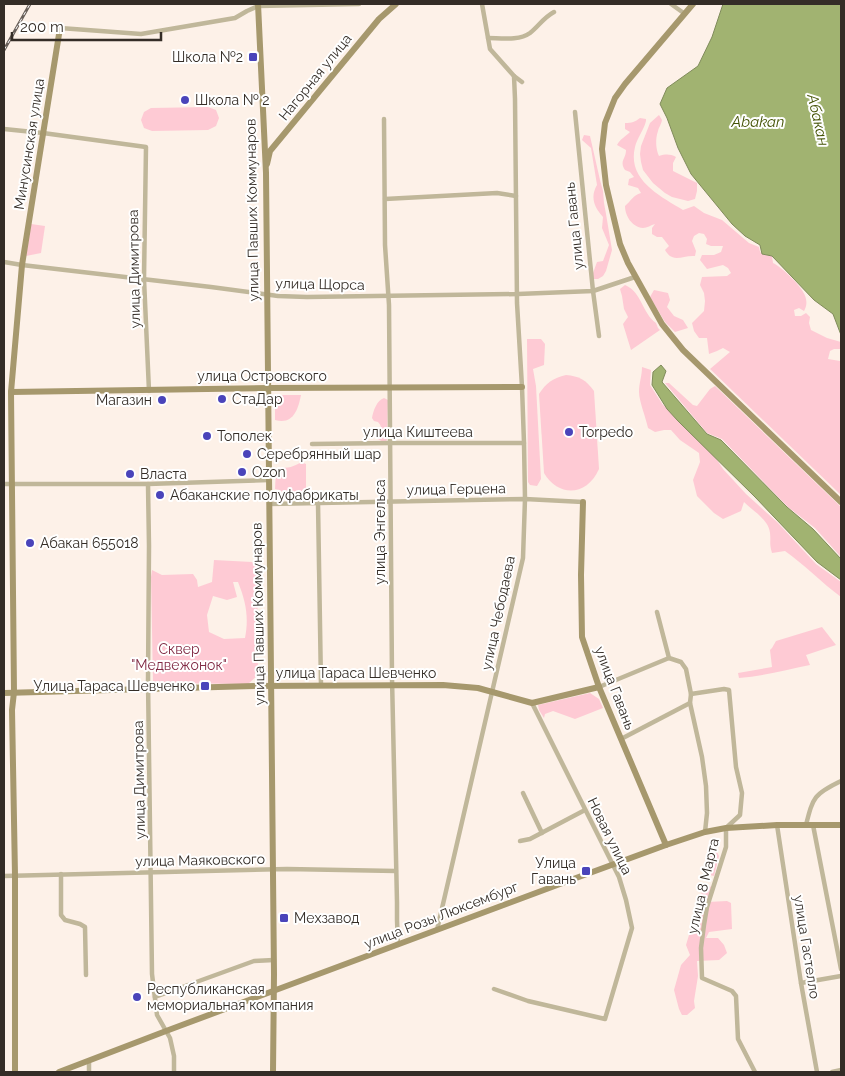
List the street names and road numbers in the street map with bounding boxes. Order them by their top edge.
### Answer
street label: Нагорная улица [275,31,355,123]
street label: Минусинская улица [11,77,47,211]
street label: улица Павших Коммунаров [242,119,262,301]
street label: улица Гавань [561,181,587,271]
street label: улица Димитрова [125,209,143,329]
street label: улица Щорса [275,275,365,293]
street label: улица Островского [197,368,327,384]
street label: улица Киштеева [363,424,473,440]
street label: улица Энгельса [372,479,388,585]
street label: улица Герцена [406,480,506,498]
street label: улица Павших Коммунаров [248,523,268,705]
street label: улица Чебодаева [478,554,518,672]
street label: улица Гавань [592,644,638,732]
street label: улица Тараса Шевченко [276,665,436,681]
street label: улица Димитрова [130,720,148,840]
street label: Новая улица [584,795,636,877]
street label: улица 8 Марта [684,837,722,935]
street label: улица Маяковского [135,851,265,869]
street label: улица Розы Люксембург [362,878,520,952]
street label: улица Гастелло [791,894,823,1000]

